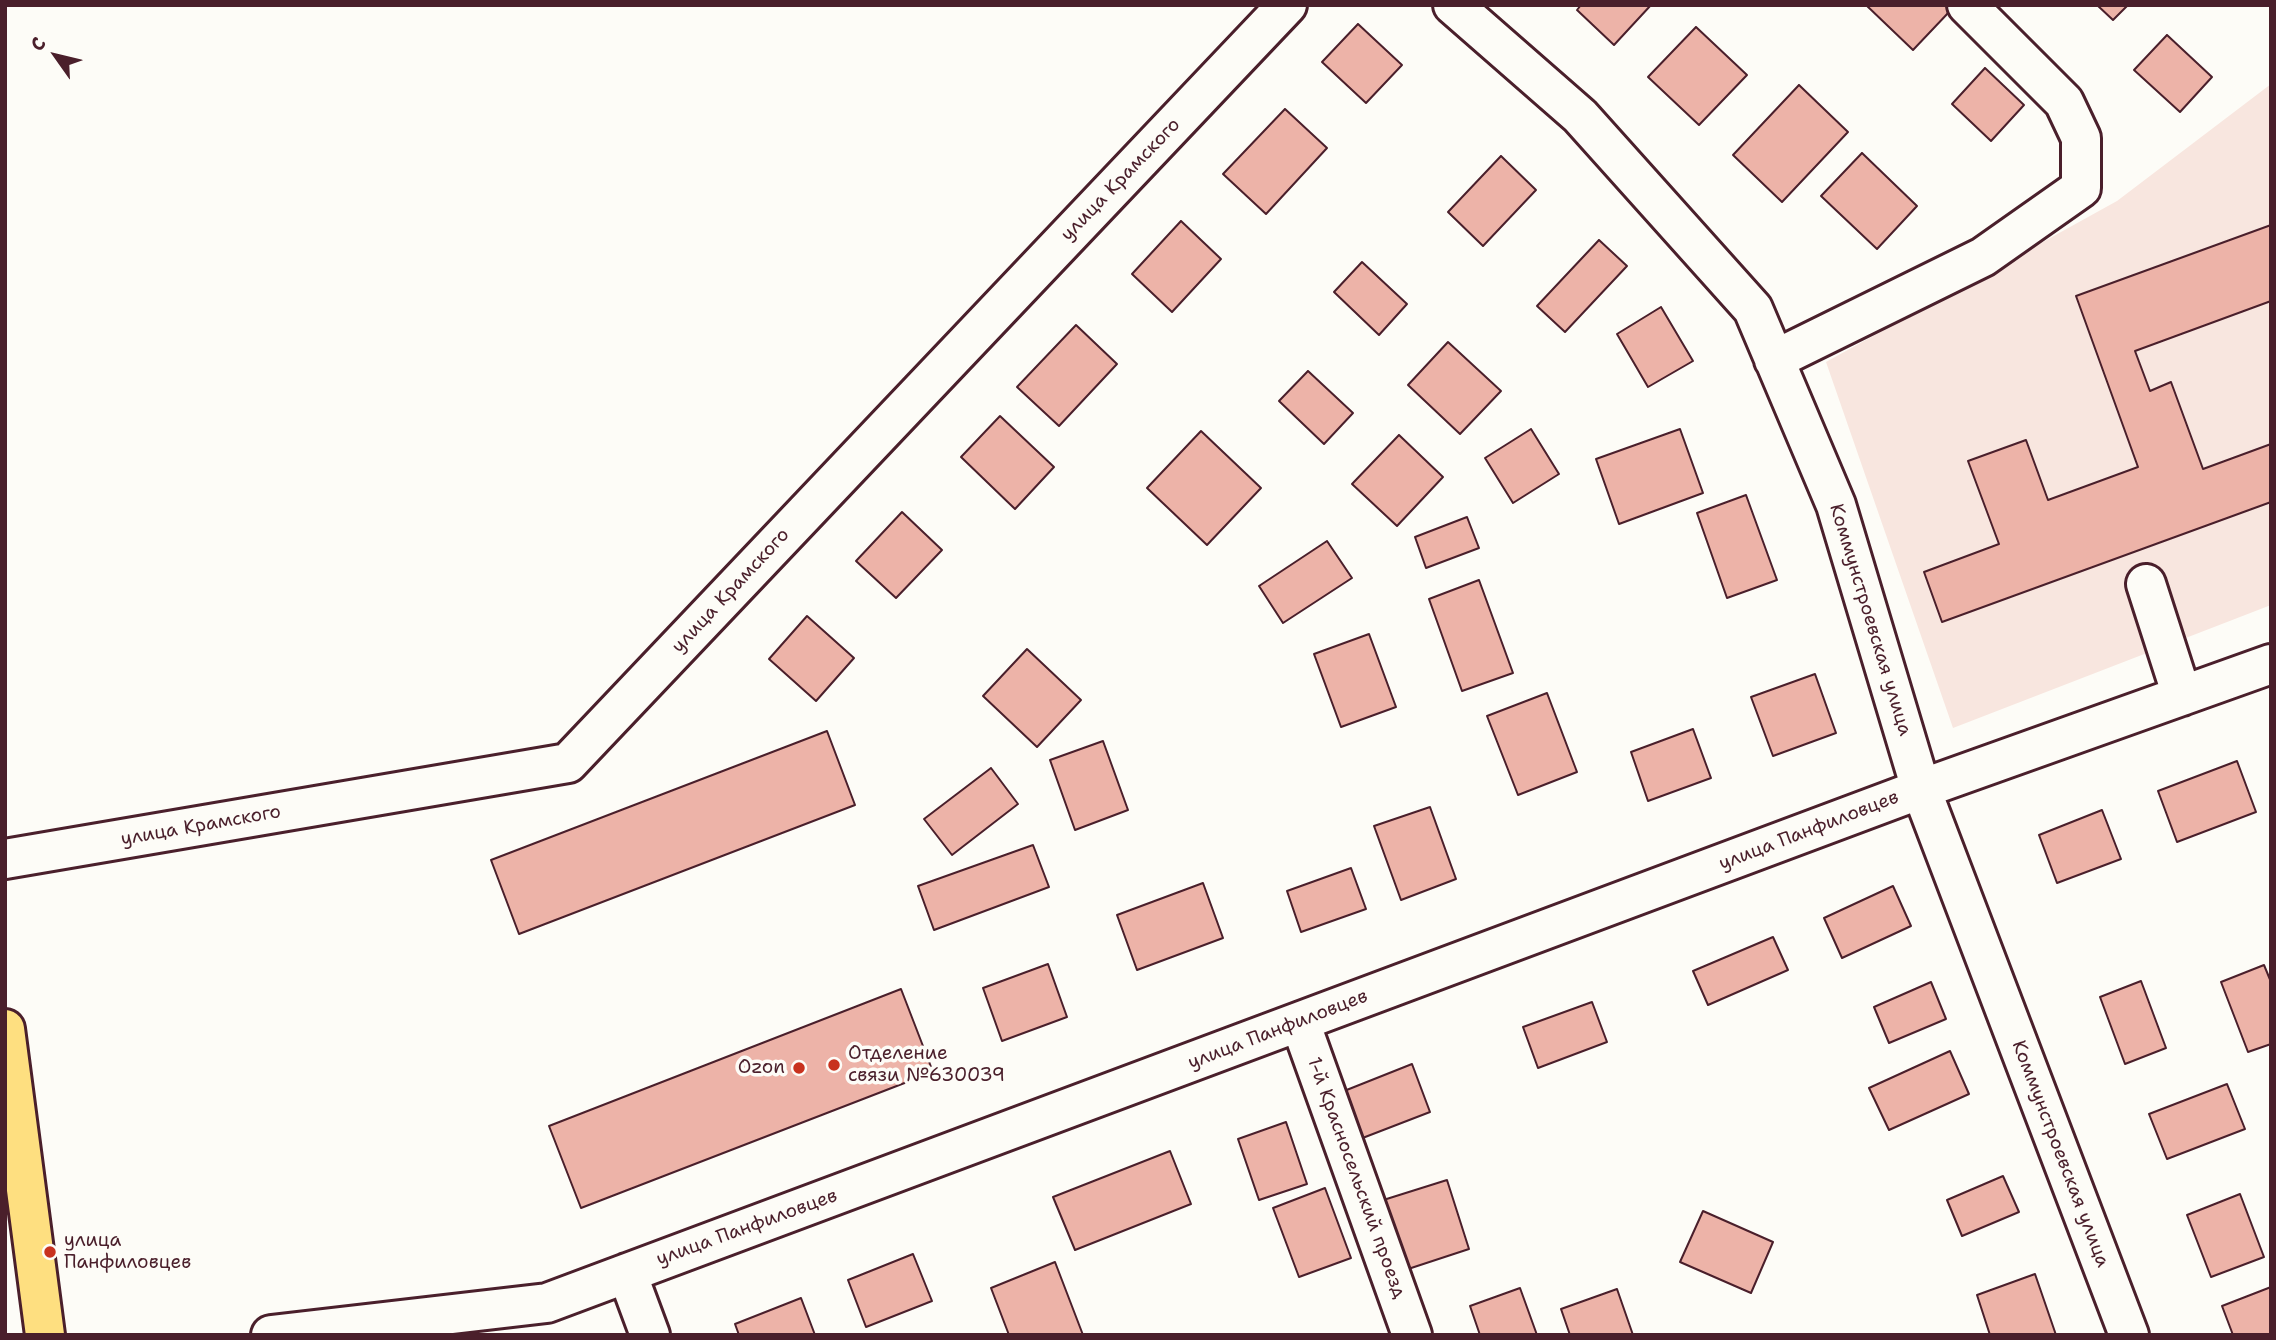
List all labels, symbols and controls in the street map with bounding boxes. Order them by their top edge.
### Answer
north arrow [21,21,91,91]
text: С [25,32,52,56]
street label: улица Крамского [1057,114,1185,246]
street label: Коммунстроевская улица [1824,501,1916,739]
street label: улица Крамского [667,524,795,658]
street label: улица Панфиловцев [1716,786,1902,876]
street label: улица Крамского [119,801,283,851]
street label: улица Панфиловцев [1185,985,1371,1075]
street label: Коммунстроевская улица [2006,1037,2114,1271]
place label: Отделение связи №630039 [848,1043,1005,1087]
street label: 1-й Красносельский проезд [1302,1054,1410,1302]
place label: Ozon [738,1057,785,1079]
marker: Отделение связи №630039 [826,1057,842,1073]
marker: Ozon [791,1060,807,1076]
street label: улица Панфиловцев [653,1185,841,1271]
place label: улица Панфиловцев [64,1230,191,1274]
marker: улица Панфиловцев [42,1244,58,1260]

